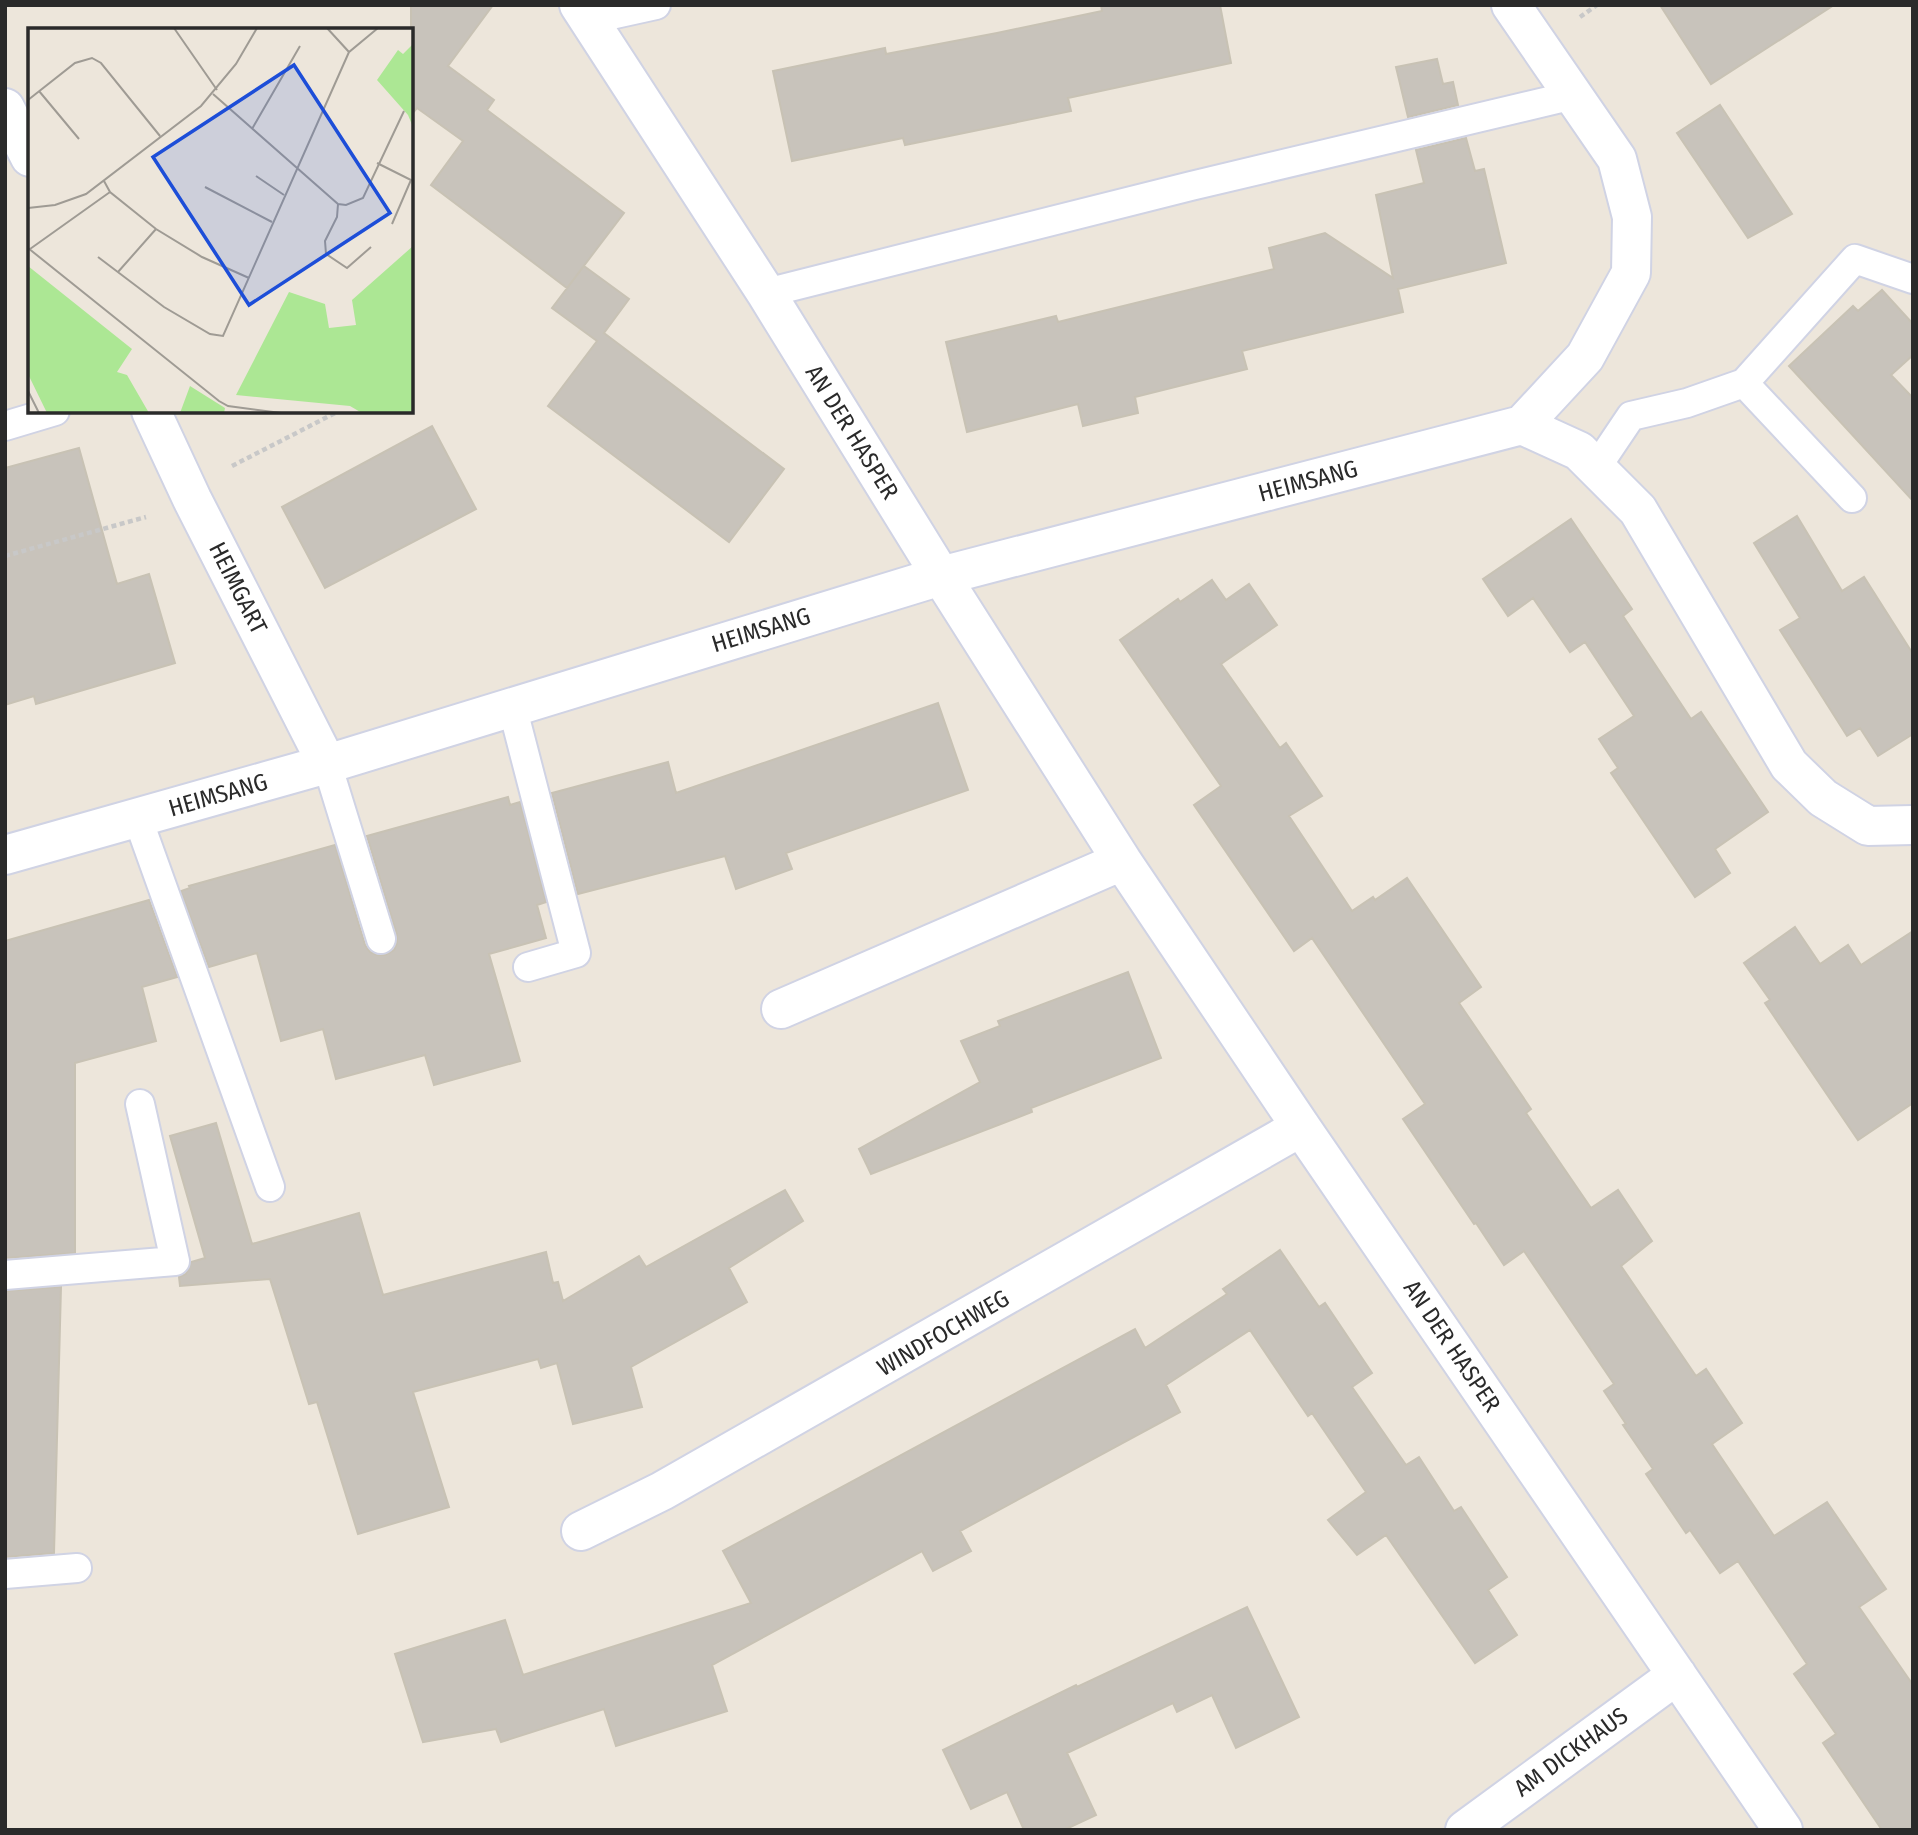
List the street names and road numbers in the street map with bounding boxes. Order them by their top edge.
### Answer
street label: AN DER HASPER [800,360,904,504]
street label: HEIMSANG [1255,454,1361,508]
street label: HEIMGART [203,538,273,638]
street label: HEIMSANG [708,602,814,658]
street label: HEIMSANG [165,768,271,822]
street label: AN DER HASPER [1398,1275,1506,1417]
street label: WINDFOCHWEG [872,1284,1014,1382]
street label: AM DICKHAUS [1509,1702,1633,1802]

